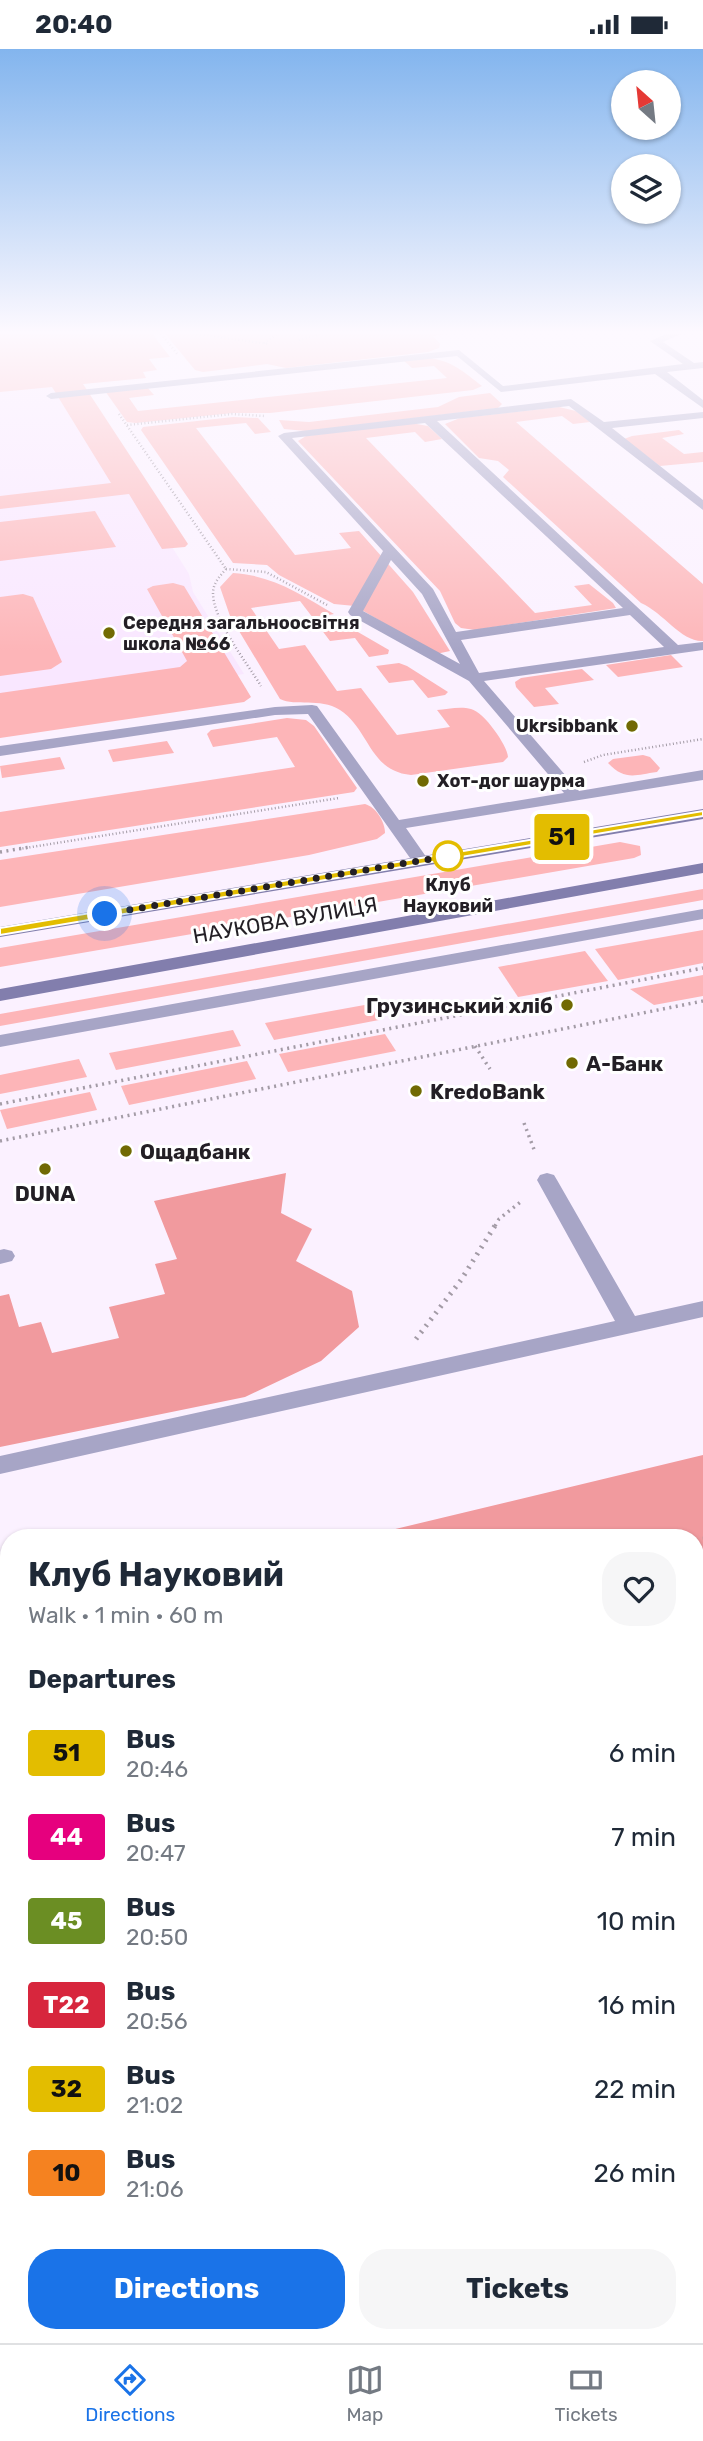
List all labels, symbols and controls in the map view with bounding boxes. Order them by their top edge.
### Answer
text: 20:40 [35,9,113,40]
north arrow [611,70,681,140]
map controls [611,70,681,224]
button: layers [611,154,681,224]
place label: Середня загальноосвітня школа №66 [123,612,360,655]
marker: Середня загальноосвітня школа №66 [101,625,117,641]
place label: Ukrsibbank [516,715,618,737]
marker: Ukrsibbank [624,718,640,734]
place label: Хот-дог шаурма [437,770,585,792]
marker: Хот-дог шаурма [415,773,431,789]
line badge: 51 [530,814,594,860]
text: 51 [548,823,576,851]
marker: Клуб Науковий [433,841,463,871]
place label: Клуб Науковий [403,874,493,917]
street label: НАУКОВА ВУЛИЦЯ [191,891,379,949]
your location [87,896,122,931]
place label: Грузинський хліб [366,993,553,1018]
marker: Грузинський хліб [559,997,575,1013]
place label: А-Банк [586,1051,664,1076]
marker: А-Банк [564,1055,580,1071]
place label: KredoBank [430,1079,546,1104]
marker: KredoBank [408,1083,424,1099]
place label: Ощадбанк [140,1139,251,1164]
marker: Ощадбанк [118,1143,134,1159]
marker: DUNA [37,1161,53,1177]
place label: DUNA [15,1181,75,1206]
button: heart [602,1552,676,1626]
text: Клуб Науковий [28,1555,284,1594]
text: Walk · 1 min · 60 m [28,1601,224,1629]
text: Departures [28,1664,176,1695]
text: Bus [126,1724,175,1755]
text: 6 min [609,1738,676,1769]
text: 51 [53,1739,80,1767]
text: 20:46 [126,1755,188,1783]
text: Bus [126,1808,175,1839]
text: 7 min [611,1822,676,1853]
text: 44 [50,1823,83,1851]
text: 20:47 [126,1839,186,1867]
text: Bus [126,1892,175,1923]
text: 10 min [597,1906,676,1937]
text: 45 [51,1907,82,1935]
text: 20:50 [126,1923,188,1951]
text: Bus [126,1976,175,2007]
text: 16 min [598,1990,676,2021]
text: Т22 [43,1991,90,2019]
text: 20:56 [126,2007,188,2035]
text: Bus [126,2060,175,2091]
text: 22 min [594,2074,676,2105]
text: 32 [51,2075,82,2103]
text: 21:02 [126,2091,183,2119]
text: Bus [126,2144,175,2175]
text: 26 min [594,2158,676,2189]
text: 10 [52,2159,81,2187]
text: 21:06 [126,2175,184,2203]
button: Directions [28,2249,345,2329]
button: Tickets [359,2249,676,2329]
tab: Directions [85,2361,175,2426]
tab: Map [346,2361,384,2426]
tab: Tickets [555,2361,618,2426]

